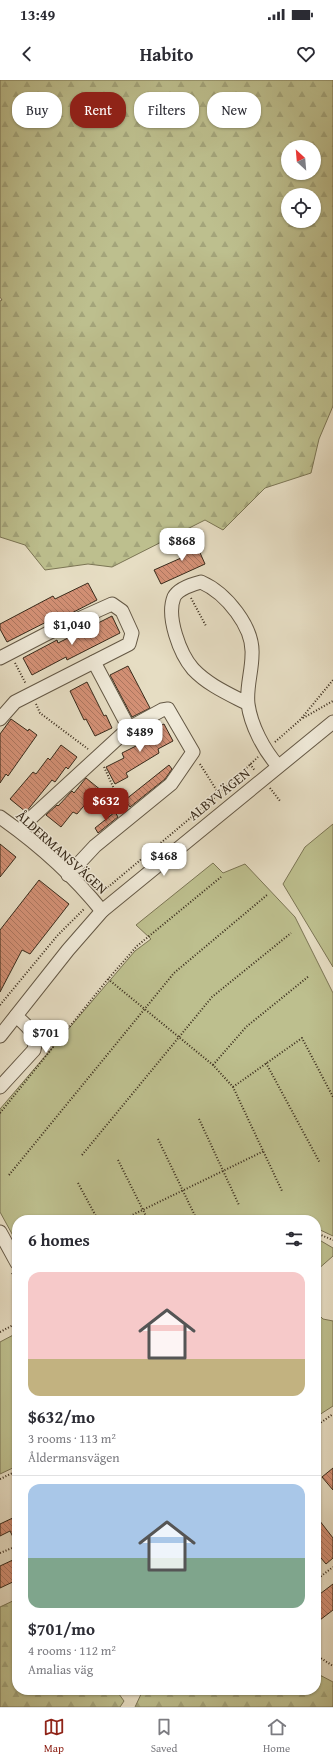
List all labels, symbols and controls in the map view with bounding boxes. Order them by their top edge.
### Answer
text: 13:49 [20,4,55,25]
text: Habito [140,41,193,68]
icon: back [16,43,38,65]
icon: heart [295,43,317,65]
chip: Buy [12,92,62,128]
chip: Rent [70,92,126,128]
chip: Filters [134,92,199,128]
chip: New [207,92,261,128]
north arrow [281,140,321,180]
map controls [281,140,321,228]
button: locate [281,188,321,228]
pin: $868 [158,528,206,562]
text: $868 [169,531,195,550]
pin: $1,040 [39,612,105,646]
text: $1,040 [53,615,91,634]
pin: $489 [116,719,164,753]
text: $489 [127,722,153,741]
street label: ALBYVÄGEN [184,763,254,825]
pin: $632 [82,788,130,822]
text: $632 [93,791,119,810]
street label: ÅLDERMANSVÄGEN [12,805,112,899]
pin: $468 [140,843,188,877]
text: $468 [151,846,177,865]
pin: $701 [22,1020,70,1054]
text: $701 [33,1023,59,1042]
text: 6 homes [28,1227,90,1252]
icon: filters [283,1228,305,1250]
icon: home [131,1298,203,1370]
text: $632/mo [28,1404,95,1429]
text: 3 rooms · 113 m² [28,1429,116,1448]
text: Åldermansvägen [28,1448,120,1467]
icon: home [131,1510,203,1582]
text: $701/mo [28,1616,95,1641]
text: 4 rooms · 112 m² [28,1641,116,1660]
text: Amalias väg [28,1660,93,1679]
tab: Map [43,1716,65,1756]
tab: Saved [151,1716,177,1756]
tab: Home [263,1716,290,1756]

